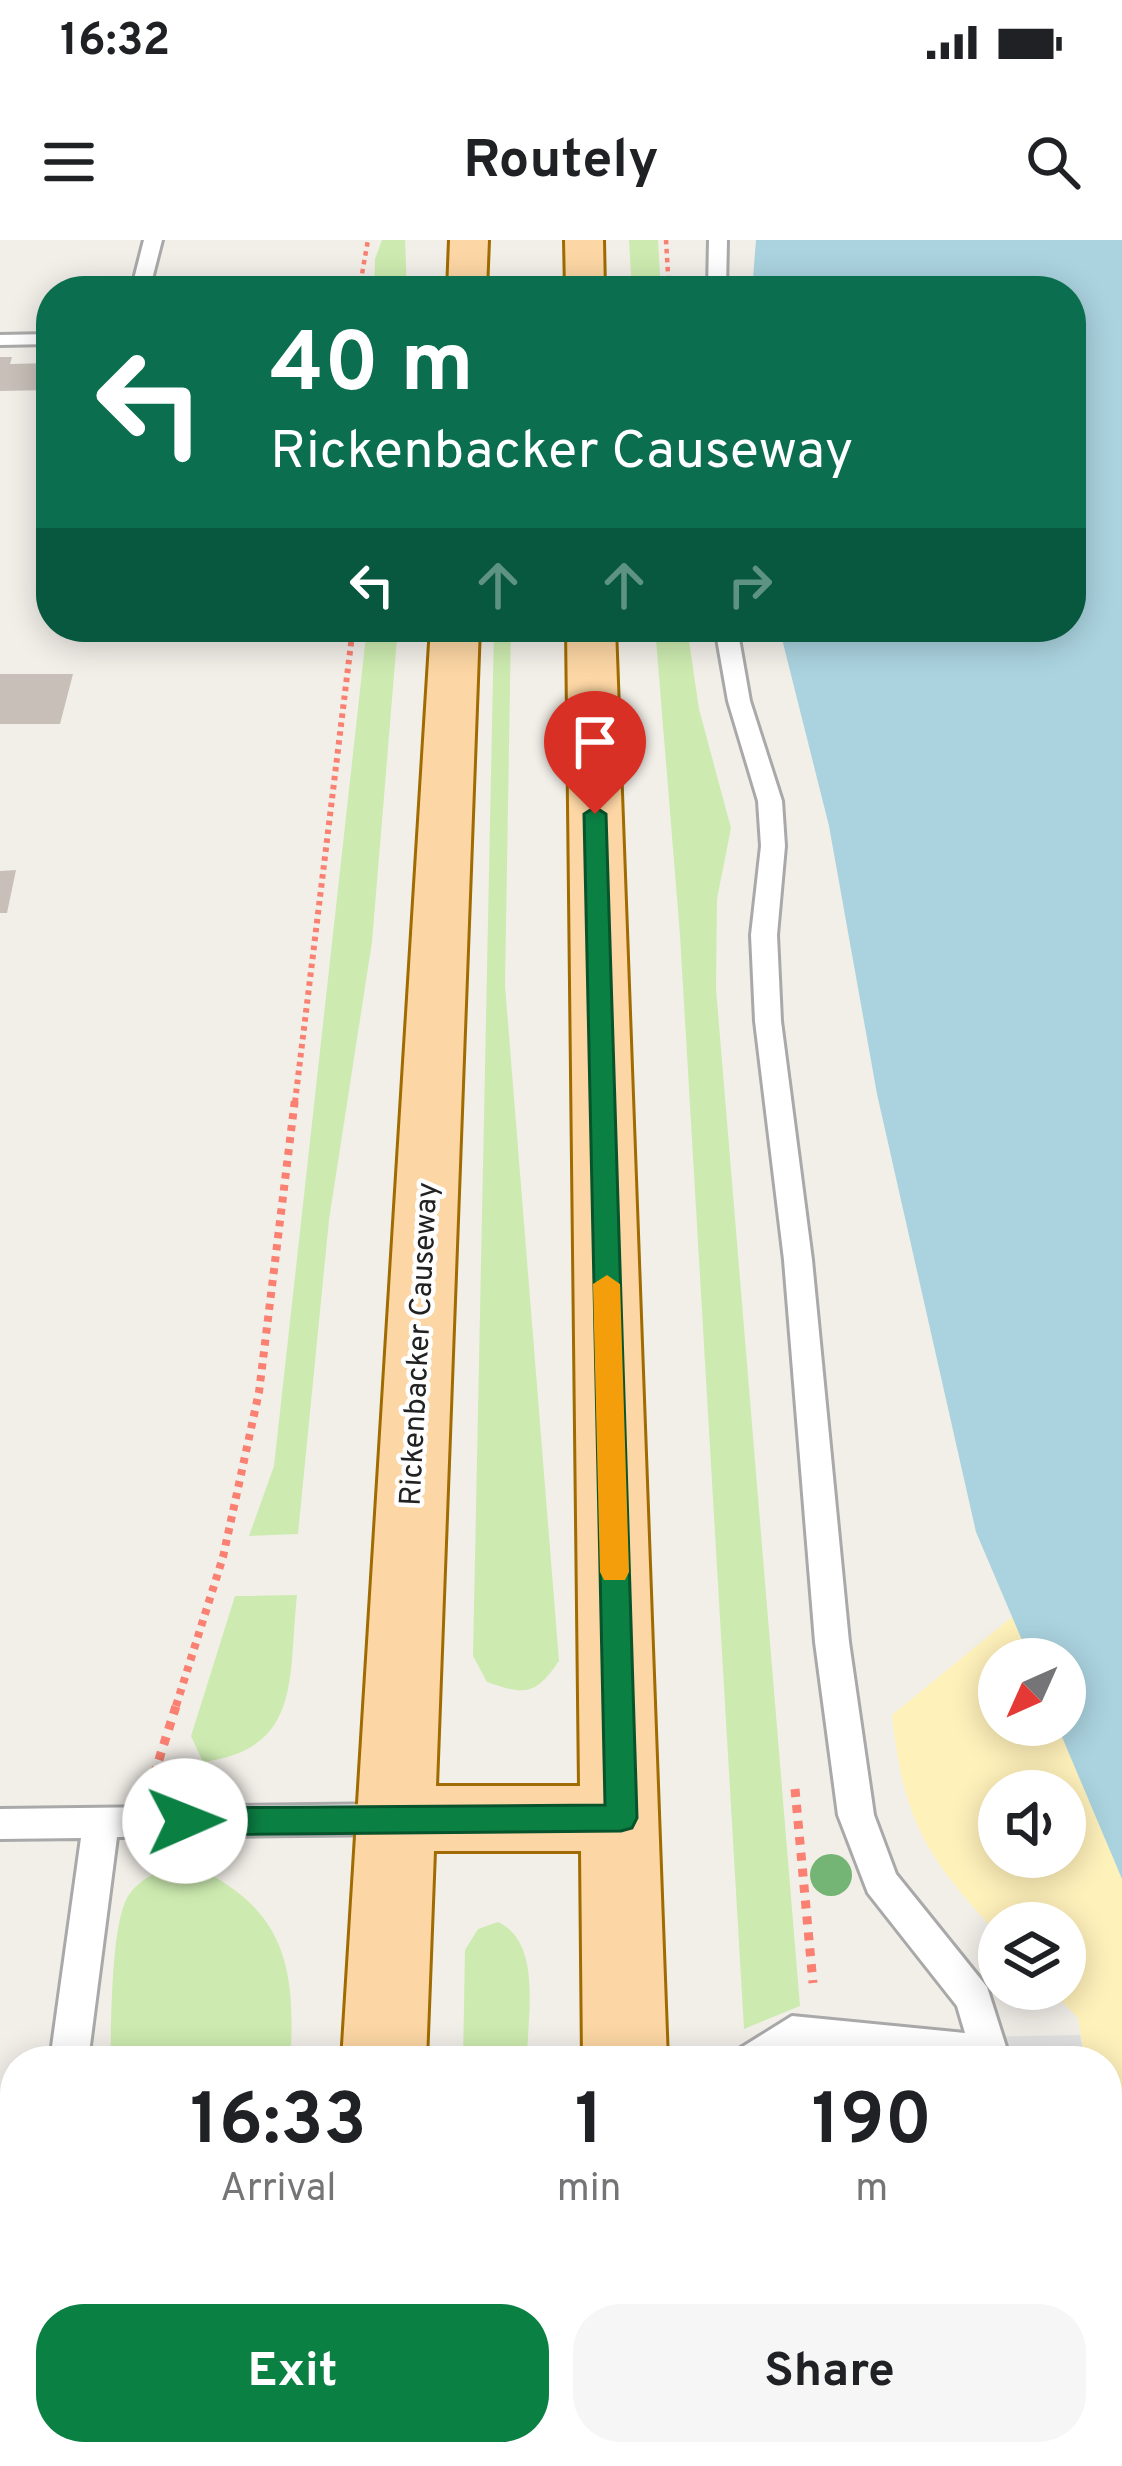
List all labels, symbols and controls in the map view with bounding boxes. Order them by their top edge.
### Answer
text: 16:32 [60,14,170,71]
text: Routely [463,128,659,197]
icon: menu [36,129,102,195]
icon: search [1020,129,1086,195]
text: 40 m [270,315,474,421]
icon: left [72,324,228,480]
text: Rickenbacker Causeway [270,419,853,488]
icon: left [339,552,405,618]
icon: ahead [465,552,531,618]
icon: ahead [591,552,657,618]
icon: right [717,552,783,618]
pin [544,691,646,814]
icon: arrive [562,709,628,775]
street label: Rickenbacker Causeway [394,1181,447,1507]
north arrow [978,1638,1086,1746]
map controls [978,1638,1086,2010]
position arrow [122,1758,248,1884]
button: sound [978,1770,1086,1878]
button: layers [978,1902,1086,2010]
text: 16:33 [190,2078,367,2170]
text: 1 [575,2078,604,2170]
text: 190 [811,2078,932,2170]
text: Arrival [220,2166,336,2215]
text: min [557,2166,622,2215]
text: m [855,2166,888,2215]
button: Exit [36,2304,549,2442]
button: Share [573,2304,1086,2442]

